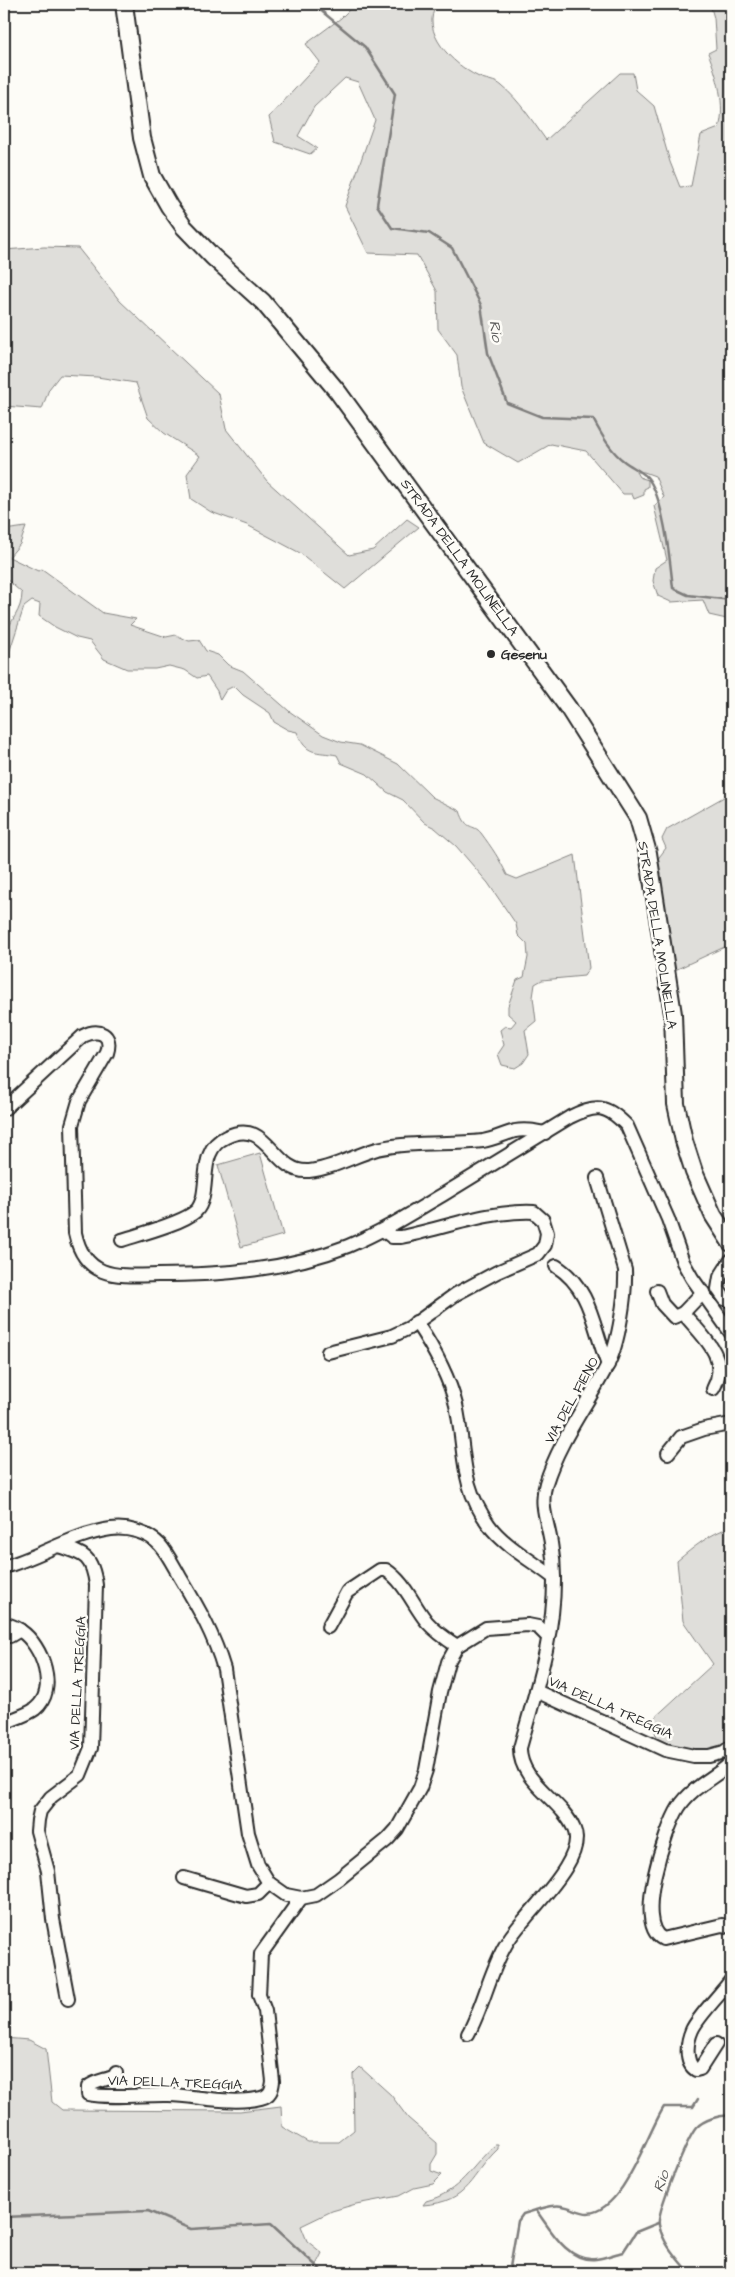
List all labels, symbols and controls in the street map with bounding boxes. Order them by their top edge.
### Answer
water label: Rio [483,319,508,345]
street label: STRADA DELLA MOLINELLA [395,475,523,640]
place label: Gesenu [501,645,547,665]
marker: Gesenu [485,648,497,660]
street label: STRADA DELLA MOLINELLA [632,840,682,1030]
street label: VIA DEL FIENO [540,1353,604,1447]
street label: VIA DELLA TREGGIA [64,1615,91,1751]
street label: VIA DELLA TREGGIA [545,1671,676,1744]
street label: VIA DELLA TREGGIA [108,2071,242,2095]
water label: Rio [648,2166,675,2195]

